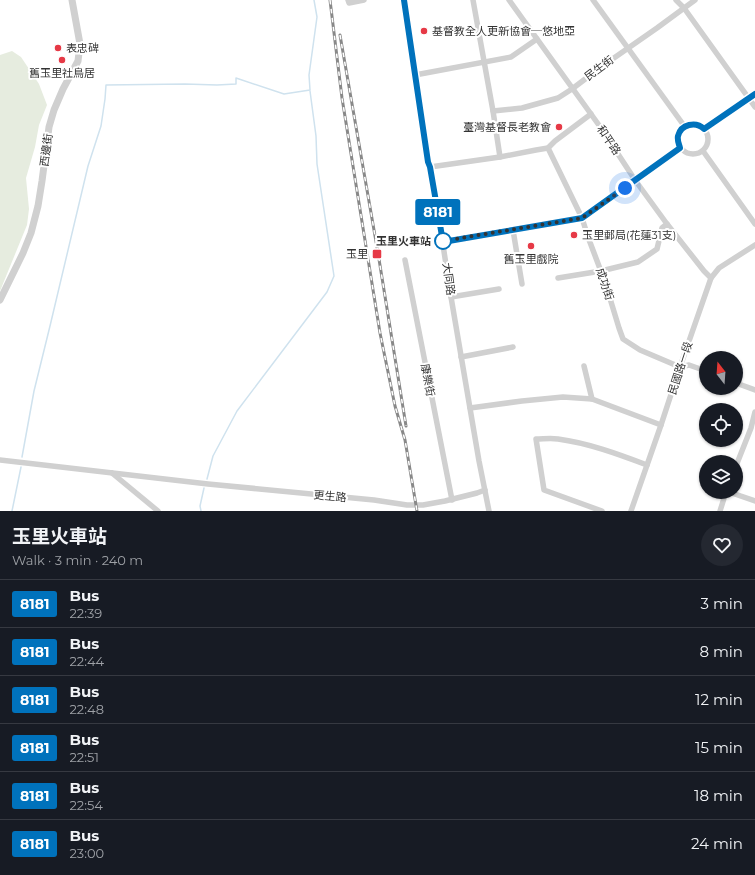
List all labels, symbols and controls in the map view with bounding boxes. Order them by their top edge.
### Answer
place label: 基督教全人更新協會─悠地亞 [432,24,575,38]
marker: 基督教全人更新協會─悠地亞 [419,26,429,36]
place label: 表忠碑 [66,41,99,55]
marker: 表忠碑 [53,43,63,53]
street label: 民生街 [582,52,616,84]
marker: 舊玉里社鳥居 [57,55,67,65]
place label: 舊玉里社鳥居 [29,66,95,80]
place label: 臺灣基督長老教會 [463,120,551,134]
marker: 臺灣基督長老教會 [554,122,564,132]
street label: 和平路 [594,122,624,158]
street label: 西邊街 [37,133,55,167]
your location [615,178,635,198]
line badge: 8181 [410,199,466,225]
text: 8181 [423,203,453,221]
place label: 玉里郵局(花蓮31支) [582,228,676,242]
marker: 玉里郵局(花蓮31支) [569,230,579,240]
marker: 玉里火車站 [434,232,452,250]
place label: 玉里火車站 [376,234,431,248]
marker: 舊玉里戲院 [526,241,536,251]
place label: 玉里 [346,247,368,261]
marker: 玉里 [371,248,383,260]
place label: 舊玉里戲院 [504,252,559,266]
street label: 大同路 [440,262,458,296]
street label: 成功街 [593,266,617,302]
street label: 民國路一段 [665,340,695,396]
north arrow [699,351,743,395]
map controls [699,351,743,499]
street label: 康樂街 [418,362,438,398]
button: locate [699,403,743,447]
button: layers [699,455,743,499]
street label: 更生路 [313,488,347,504]
button: heart [701,524,743,566]
text: 玉里火車站 [12,525,107,548]
text: Walk · 3 min · 240 m [12,552,143,568]
text: Bus [69,586,99,605]
text: 3 min [701,594,743,613]
text: 8181 [20,595,49,613]
text: 22:39 [69,605,102,621]
text: Bus [69,634,99,653]
text: 8 min [699,642,743,661]
text: 8181 [20,643,49,661]
text: 22:44 [69,653,104,669]
text: Bus [69,682,99,701]
text: 12 min [695,690,743,709]
text: 8181 [20,691,49,709]
text: 22:48 [69,701,104,717]
text: Bus [69,730,99,749]
text: 15 min [695,738,743,757]
text: 8181 [20,739,49,757]
text: 22:51 [69,749,99,765]
text: Bus [69,778,99,797]
text: 18 min [694,786,743,805]
text: 8181 [20,787,49,805]
text: 22:54 [69,797,103,813]
text: Bus [69,826,99,845]
text: 24 min [691,834,743,853]
text: 8181 [20,835,49,853]
text: 23:00 [69,845,104,861]

